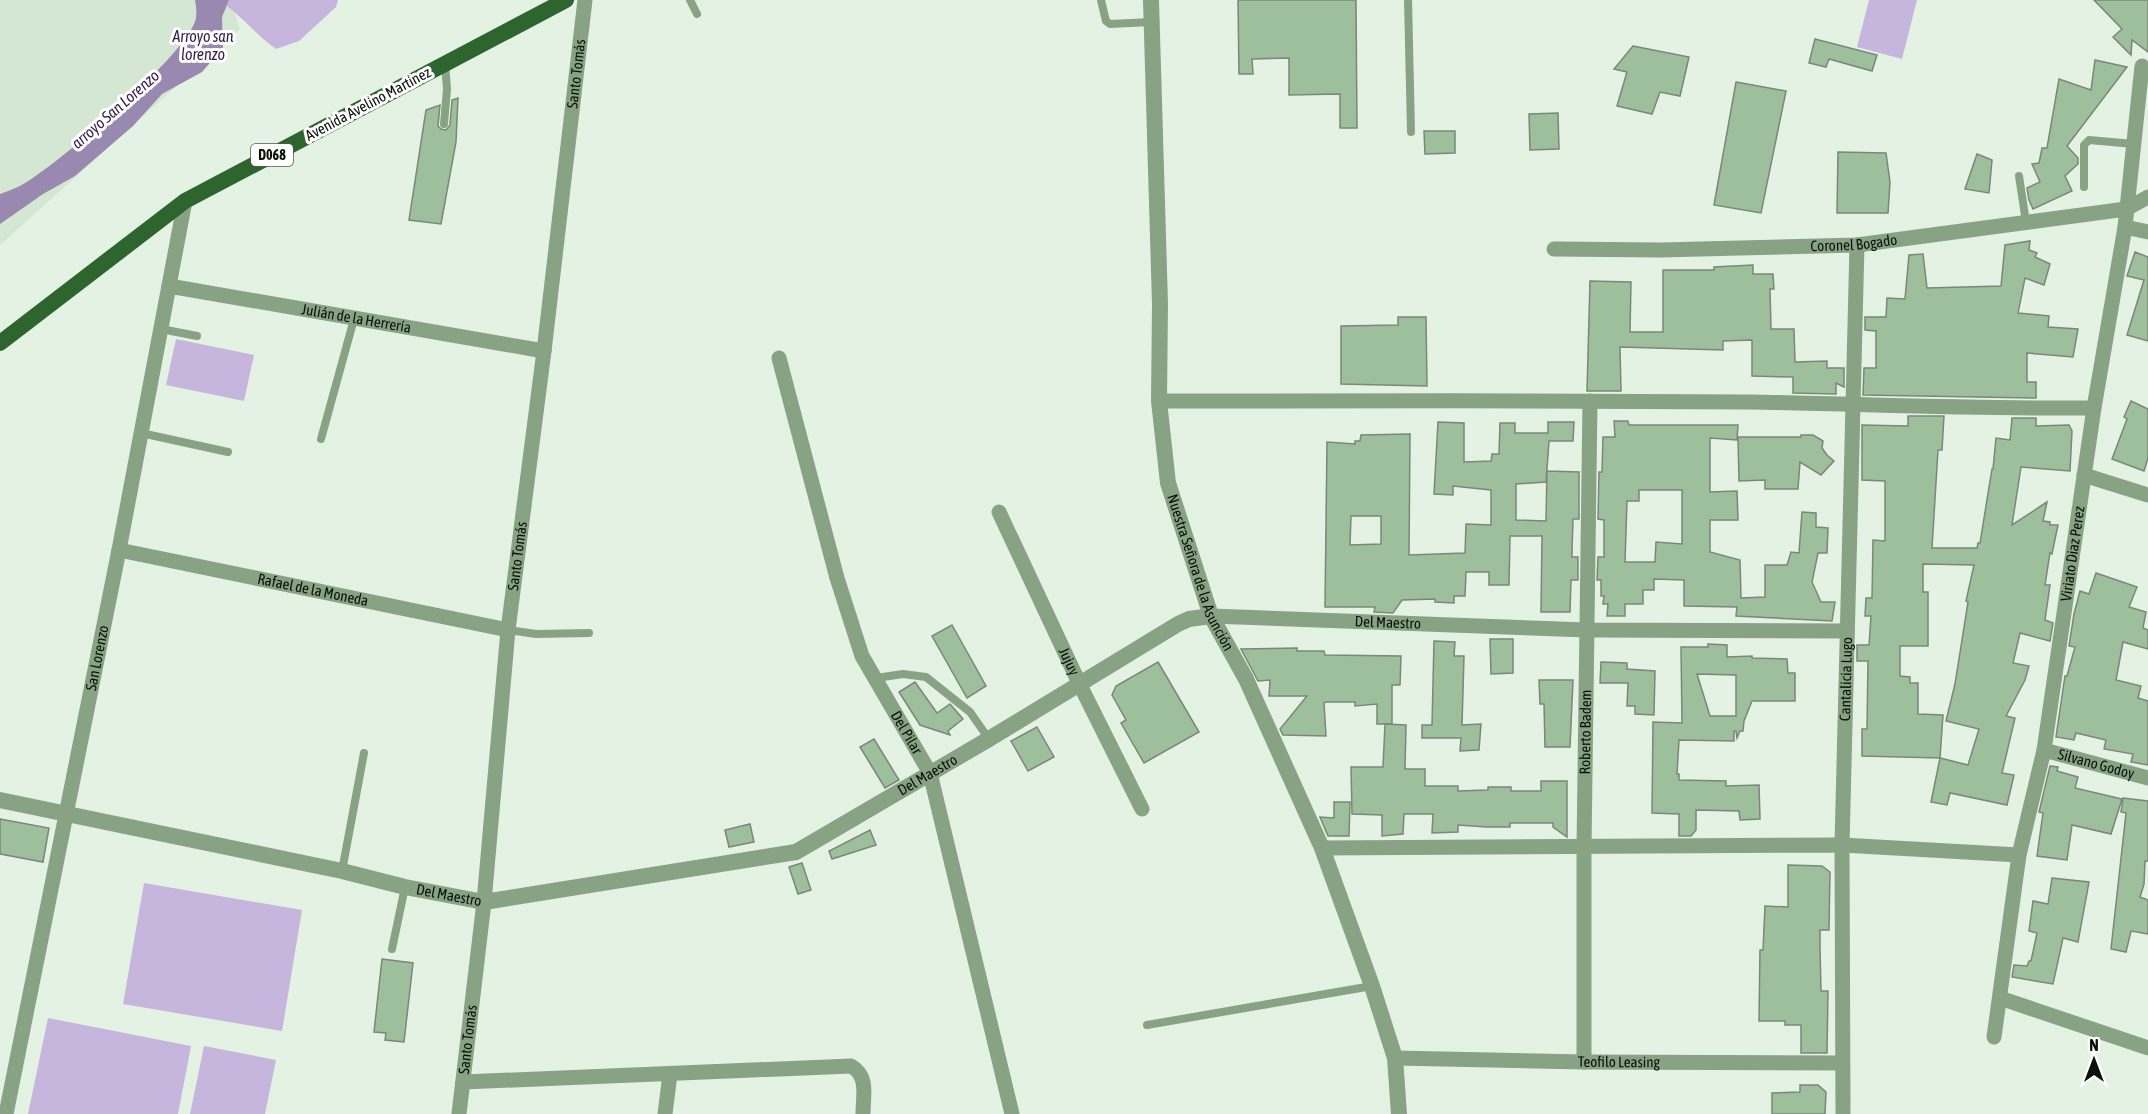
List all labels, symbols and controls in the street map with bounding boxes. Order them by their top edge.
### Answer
water label: Arroyo san lorenzo [171,27,234,63]
street label: Santo Tomás [563,38,588,109]
street label: Avenida Avelino Martinez [302,63,434,144]
water label: arroyo San Lorenzo [68,66,163,153]
road number: D068 [251,144,293,166]
street label: Coronel Bogado [1810,231,1898,254]
street label: Julián de la Herrería [300,300,412,336]
street label: Nuestra Señora de la Asunción [1164,492,1238,654]
street label: Viriato Diaz Perez [2057,504,2088,602]
street label: Santo Tomás [504,520,530,592]
street label: Rafael de la Moneda [256,570,370,609]
street label: Del Maestro [1354,612,1421,632]
street label: San Lorenzo [82,624,112,692]
street label: Cantalicia Lugo [1836,637,1855,721]
street label: Jujuy [1056,645,1083,678]
street label: Roberto Badem [1576,689,1594,775]
street label: Del Pilar [888,708,926,757]
street label: Silvano Godoy [2056,745,2136,782]
street label: Del Maestro [894,751,960,799]
street label: Del Maestro [415,880,483,909]
street label: Santo Tomás [455,1004,480,1075]
north arrow [2064,1030,2124,1090]
text: N [2089,1036,2099,1054]
street label: Teofilo Leasing [1578,1053,1661,1070]

